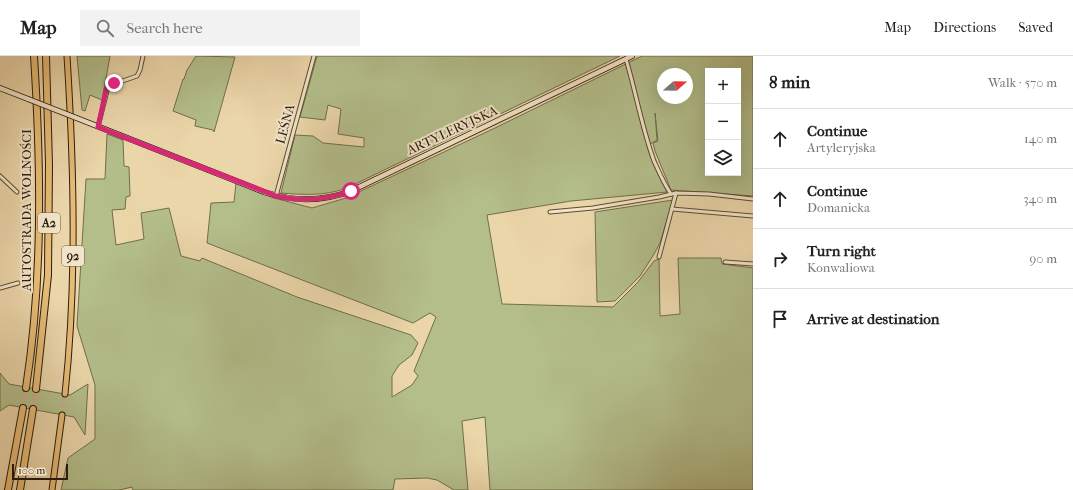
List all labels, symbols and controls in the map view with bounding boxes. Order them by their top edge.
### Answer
search box [80,10,360,46]
text: Map [20,17,56,39]
icon: search [94,17,116,39]
text: Search here [126,19,203,37]
text: Map [884,19,911,36]
text: Directions [933,19,996,36]
text: Saved [1018,19,1053,36]
north arrow [657,68,693,104]
map controls [705,68,741,176]
button: + [705,68,741,104]
text: 8 min [769,72,810,92]
route end [105,74,123,92]
text: Walk · 570 m [988,75,1057,90]
street label: LEŚNA [273,102,298,146]
street label: ARTYLERYJSKA [403,102,500,158]
button: − [705,104,741,140]
text: Continue [807,122,867,140]
icon: ahead [769,128,791,150]
street label: AUTOSTRADA WOLNOŚCI [19,129,34,292]
text: 140 m [1024,131,1057,146]
button: layers [705,140,741,176]
text: Artyleryjska [807,140,876,155]
route start [342,182,360,200]
text: Continue [807,182,867,200]
icon: ahead [769,188,791,210]
text: 340 m [1023,191,1057,206]
text: Domanicka [807,200,870,215]
road number: A2 [38,213,60,233]
text: Turn right [807,242,876,260]
road number: 92 [62,246,84,266]
icon: right [769,248,791,270]
text: 90 m [1029,251,1057,266]
text: Konwaliowa [807,260,875,275]
icon: arrive [769,308,791,330]
text: Arrive at destination [807,310,939,328]
scale bar [12,462,68,481]
text: 100 m [18,464,46,477]

